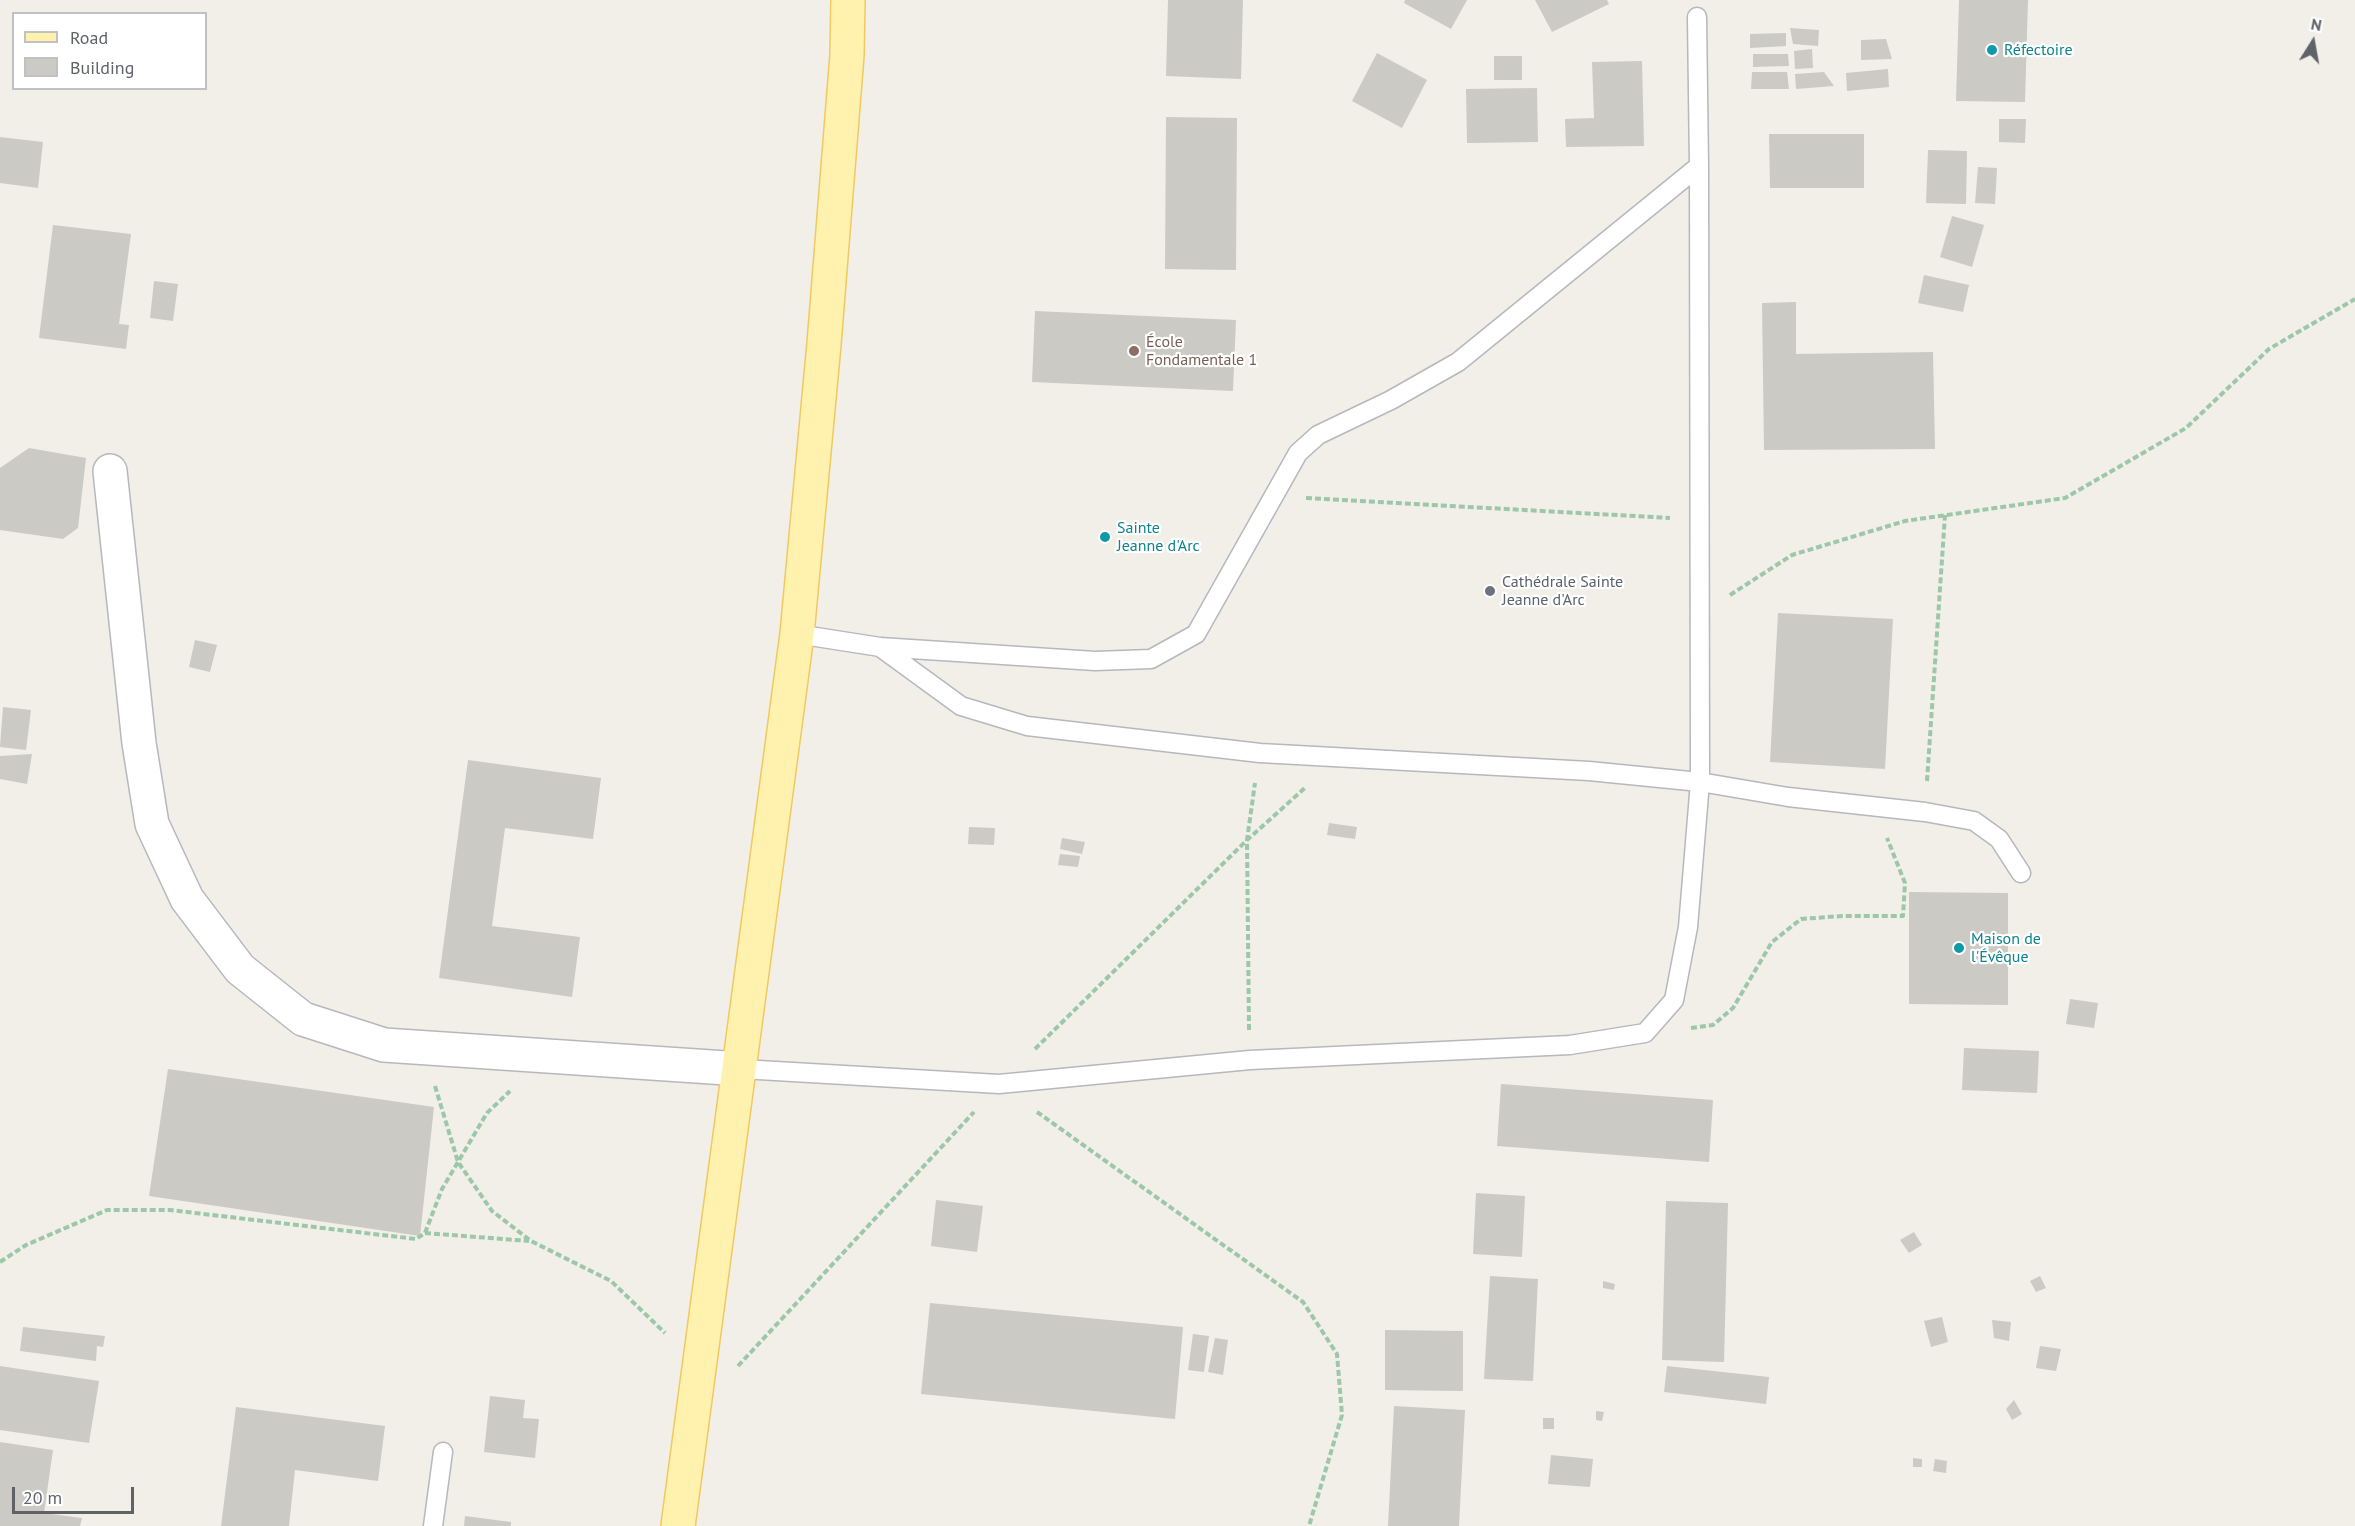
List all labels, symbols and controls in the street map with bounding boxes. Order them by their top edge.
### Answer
legend [12,12,207,90]
north arrow [2283,12,2343,72]
text: N [2309,14,2323,35]
text: Road [70,26,108,49]
place label: Réfectoire [2004,40,2073,60]
marker: Réfectoire [1985,43,1999,57]
text: Building [70,56,134,79]
place label: École Fondamentale 1 [1146,332,1257,370]
marker: École Fondamentale 1 [1127,344,1141,358]
place label: Sainte Jeanne d'Arc [1117,518,1200,556]
marker: Sainte Jeanne d'Arc [1098,530,1112,544]
place label: Cathédrale Sainte Jeanne d'Arc [1502,572,1623,610]
marker: Cathédrale Sainte Jeanne d'Arc [1483,584,1497,598]
place label: Maison de l'Évêque [1971,929,2041,967]
marker: Maison de l'Évêque [1952,941,1966,955]
scale bar [15,1475,136,1513]
text: 20 m [23,1486,62,1509]

